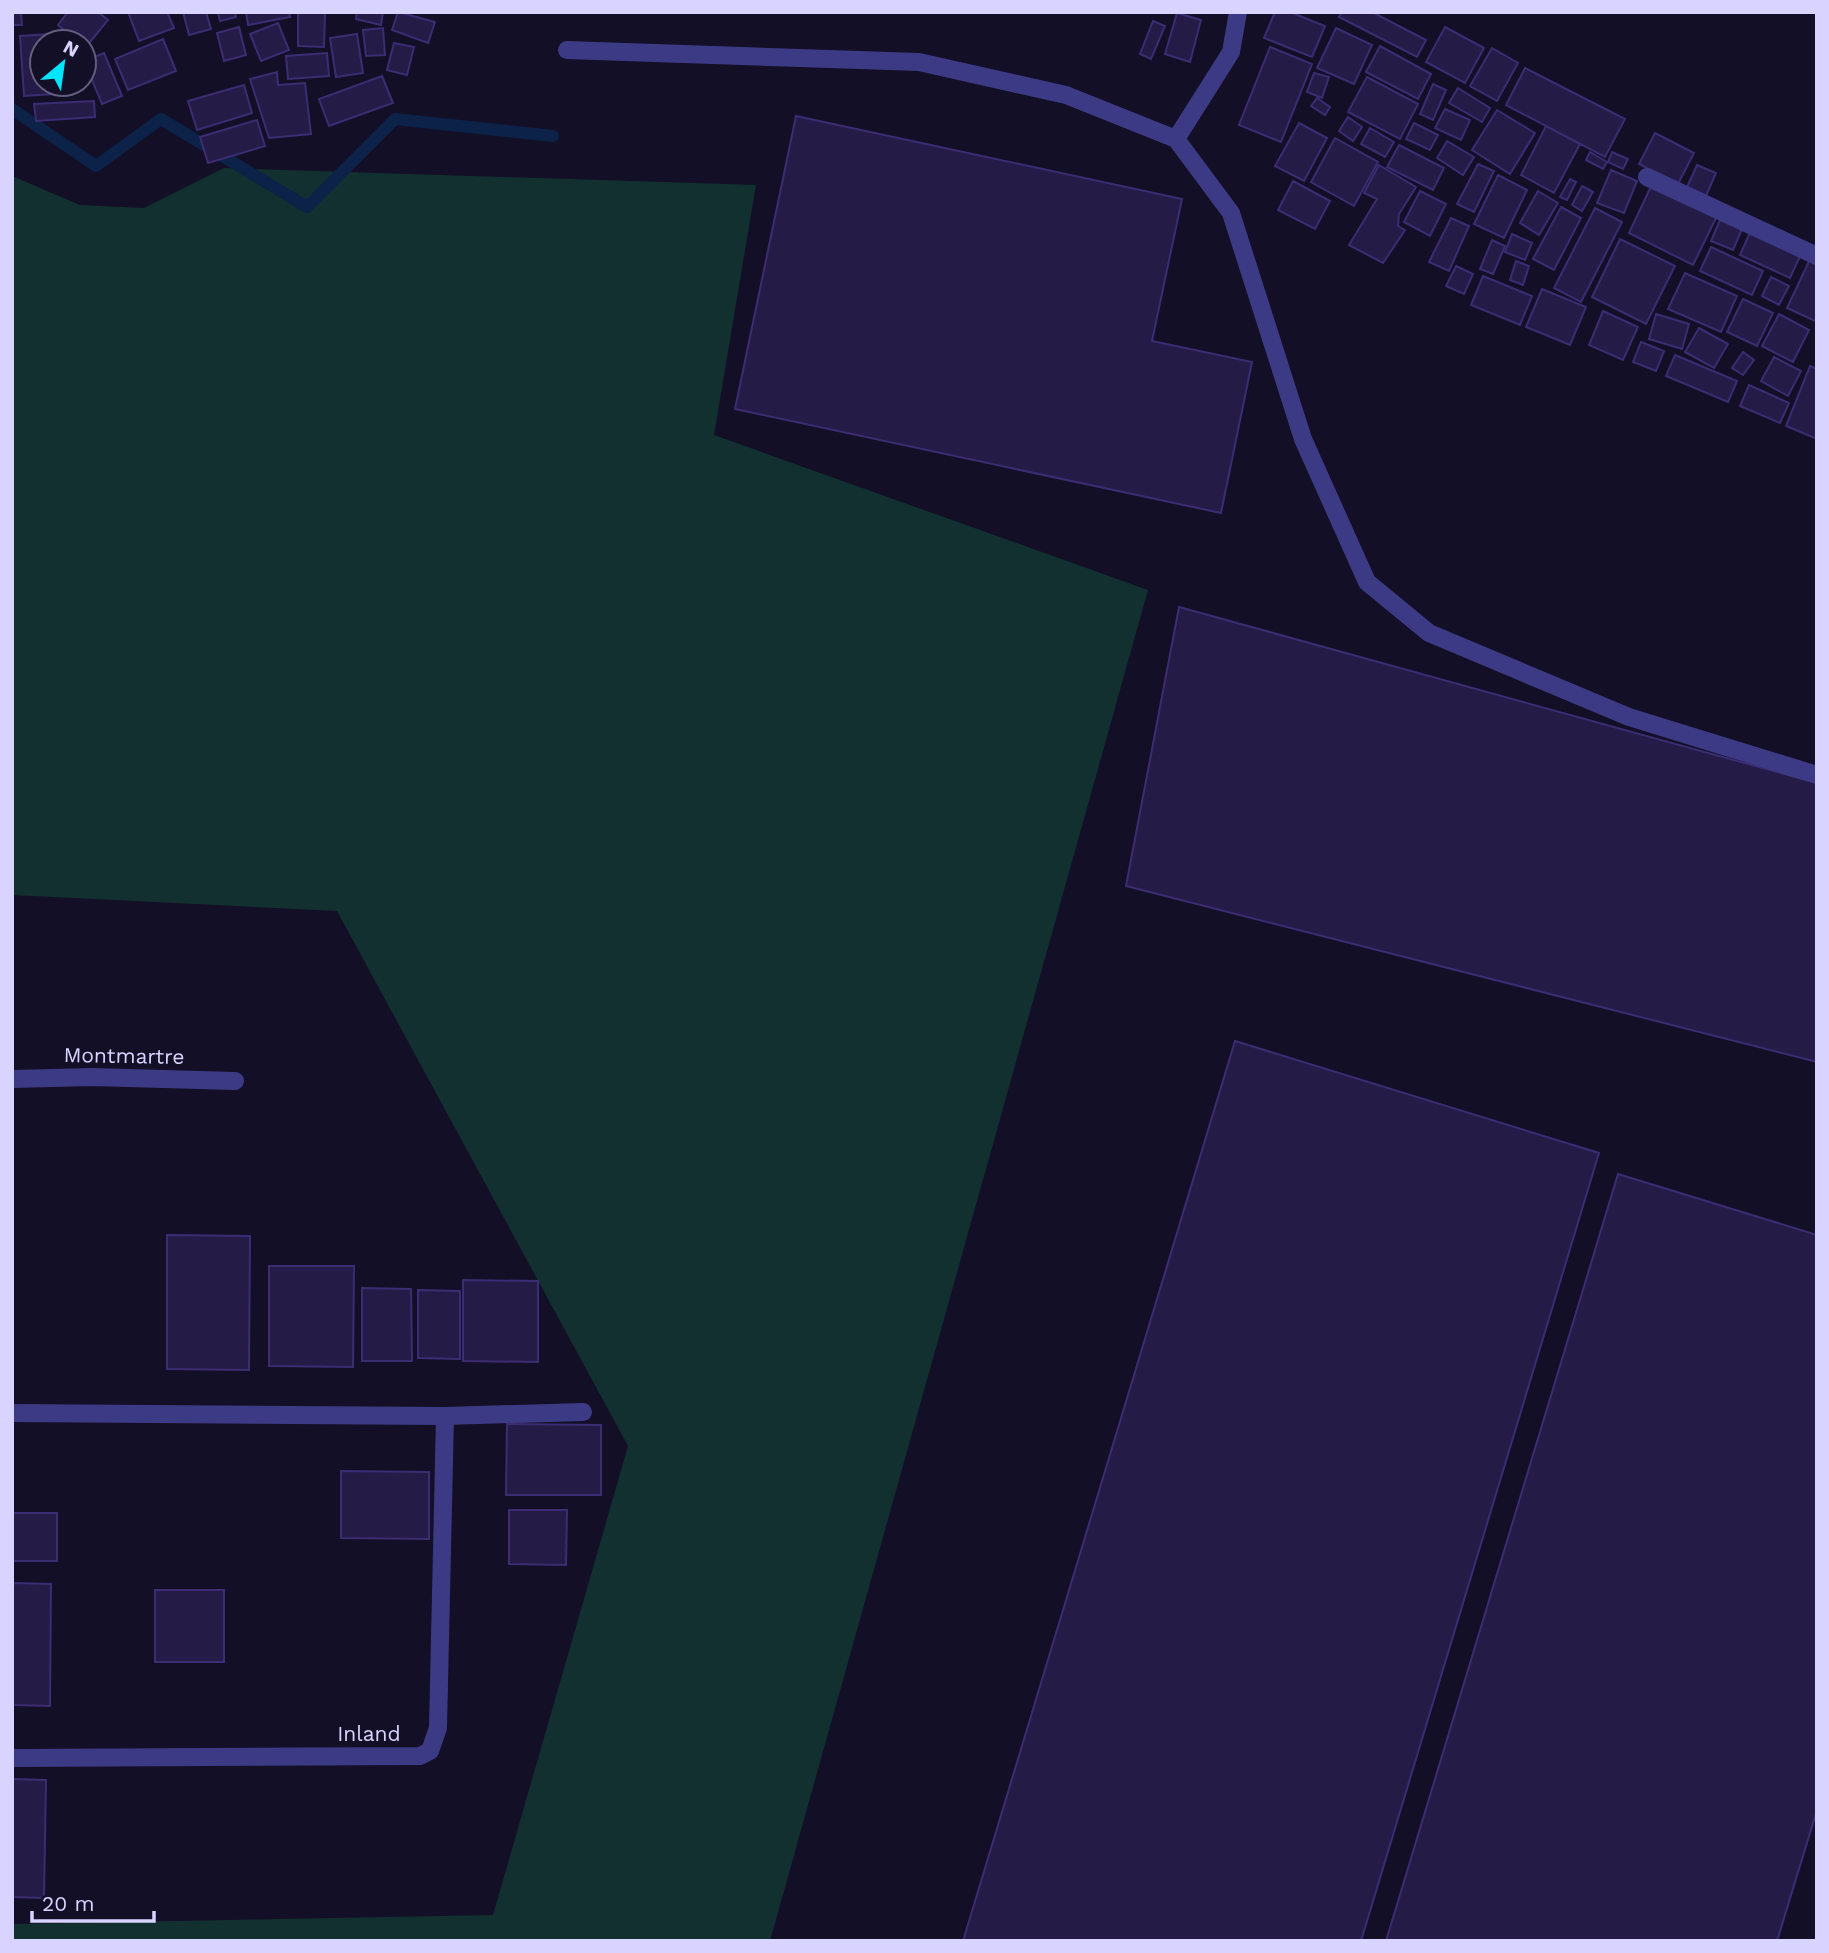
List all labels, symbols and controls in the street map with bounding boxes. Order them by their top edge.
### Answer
north arrow [28,28,98,98]
text: N [59,35,83,62]
street label: Montmartre [63,1042,185,1069]
street label: Inland [337,1721,401,1746]
scale bar [32,1880,154,1924]
text: 20 m [42,1891,94,1916]

